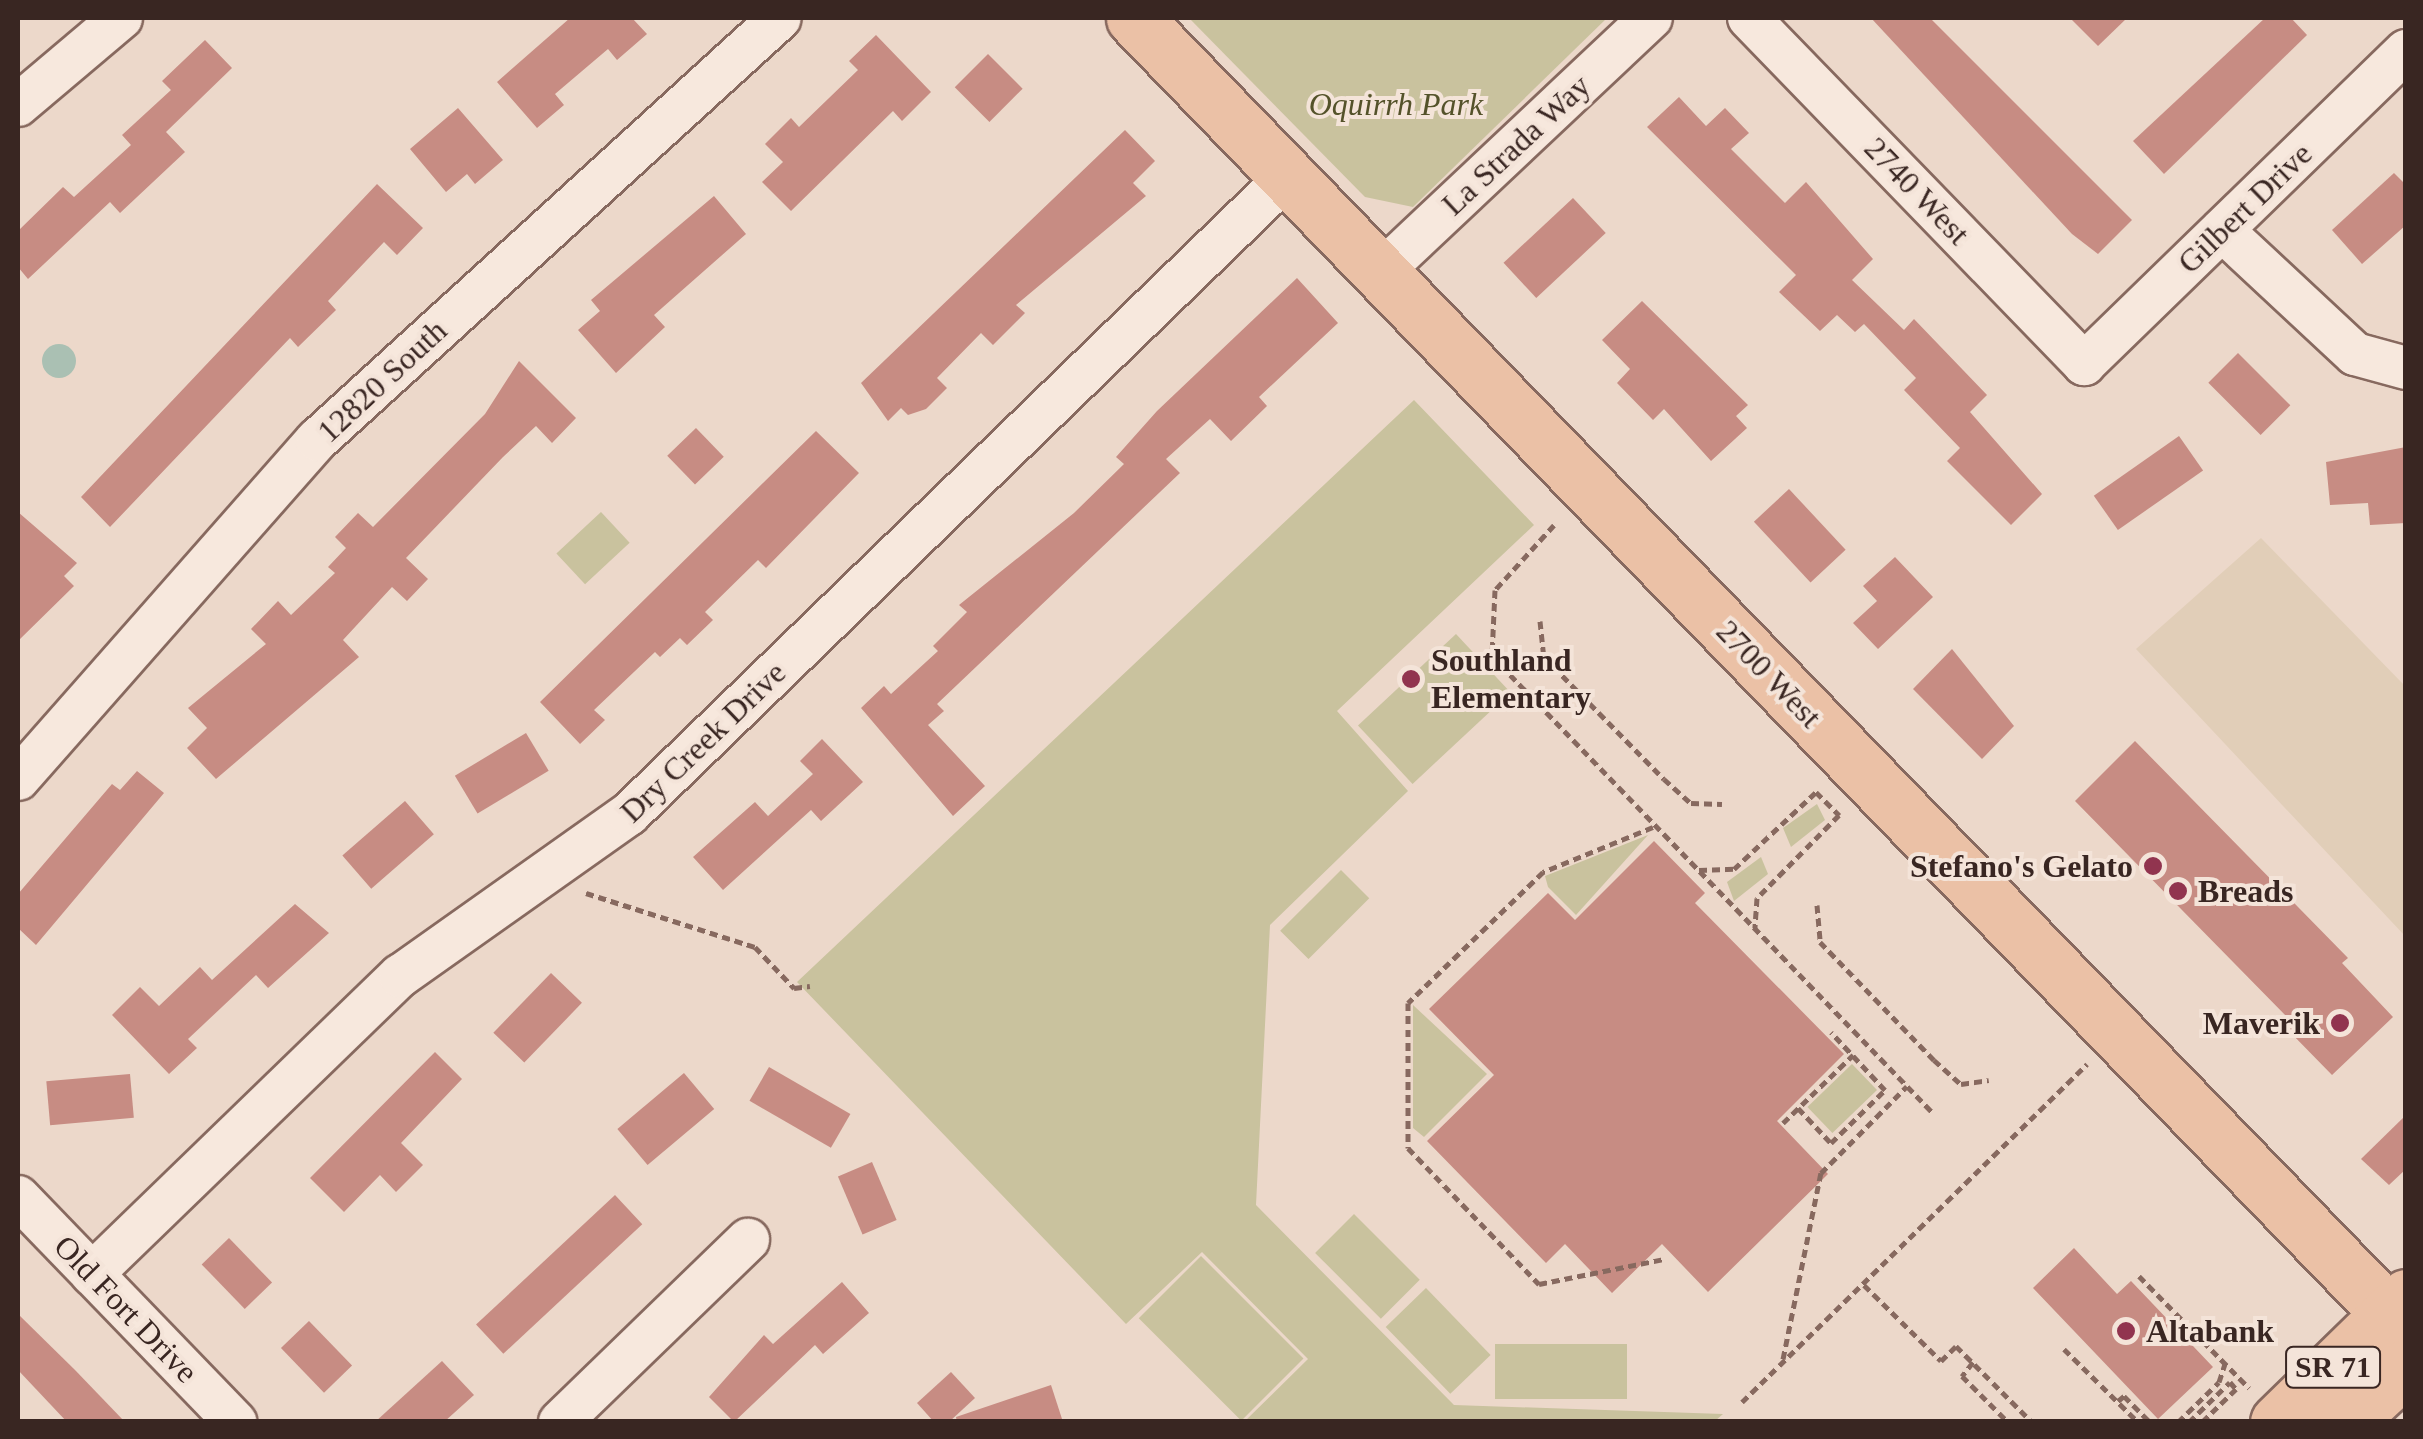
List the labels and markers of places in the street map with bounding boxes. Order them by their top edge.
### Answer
place label: Southland Elementary [1431,642,1591,717]
marker: Southland Elementary [1400,668,1422,690]
place label: Stefano's Gelato [1910,847,2133,885]
marker: Stefano's Gelato [2142,855,2164,877]
place label: Breads [2198,872,2293,910]
marker: Breads [2167,880,2189,902]
place label: Maverik [2203,1004,2320,1042]
marker: Maverik [2329,1012,2351,1034]
place label: Altabank [2146,1312,2274,1350]
marker: Altabank [2115,1320,2137,1342]

